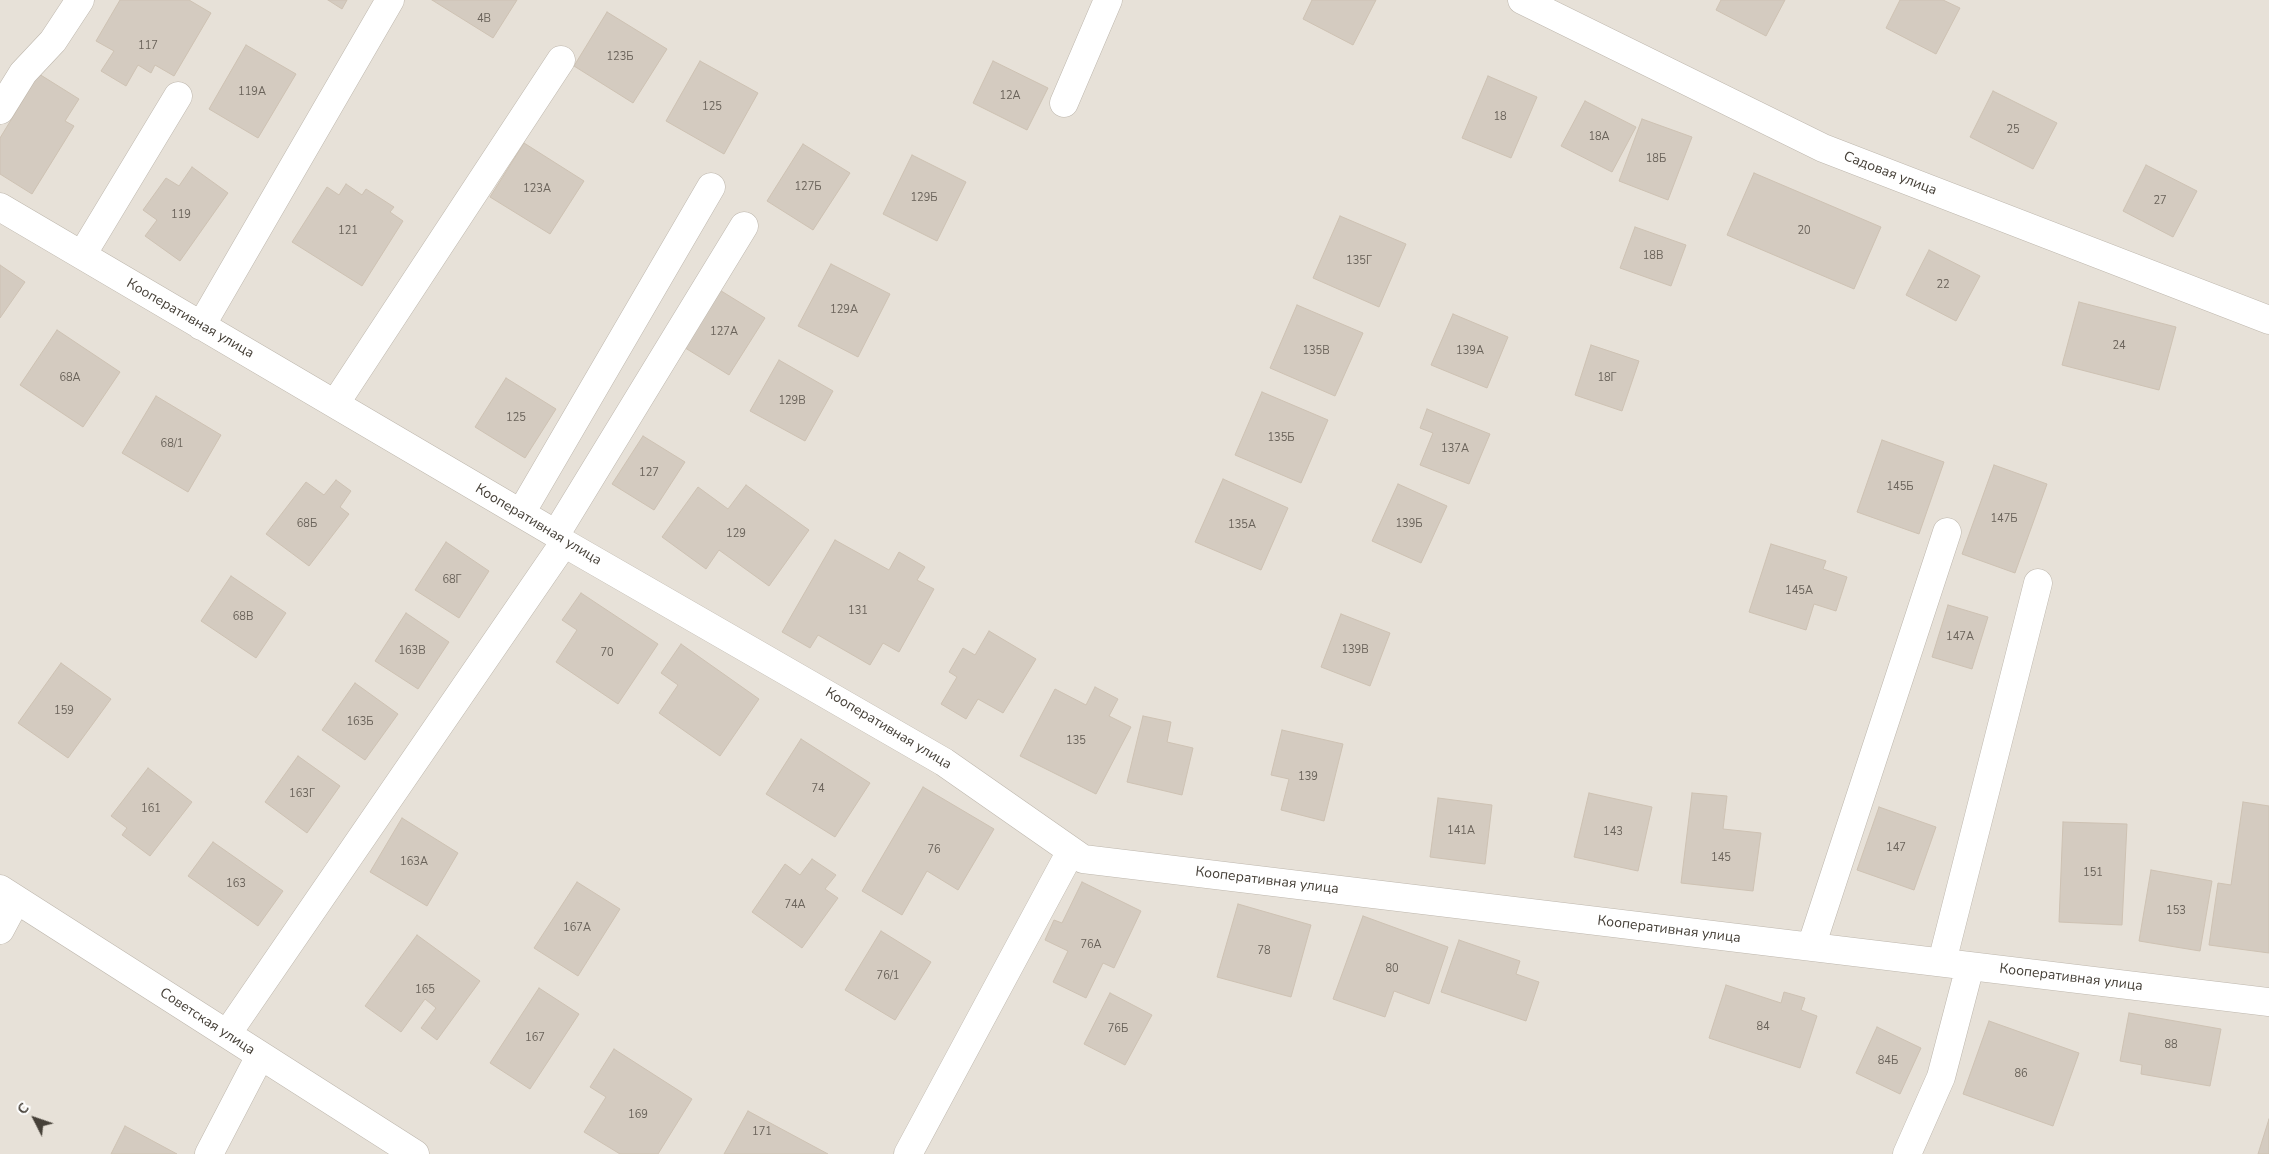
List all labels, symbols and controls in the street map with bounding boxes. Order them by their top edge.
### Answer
house number: 4В [477,12,491,26]
house number: 117 [138,39,158,53]
house number: 123Б [606,50,634,64]
house number: 119А [238,85,266,99]
house number: 12А [999,89,1021,103]
house number: 125 [702,100,722,114]
house number: 18 [1493,110,1507,124]
house number: 25 [2006,123,2020,137]
house number: 18А [1588,130,1610,144]
street label: Садовая улица [1841,149,1939,199]
house number: 18Б [1646,152,1666,166]
house number: 127Б [794,180,822,194]
house number: 123А [523,182,551,196]
house number: 129Б [910,191,938,205]
house number: 27 [2153,194,2167,208]
house number: 119 [171,208,191,222]
house number: 121 [338,224,358,238]
house number: 20 [1797,224,1811,238]
house number: 18В [1643,249,1663,263]
house number: 135Г [1346,254,1372,268]
street label: Кооперативная улица [123,276,257,362]
house number: 22 [1936,278,1950,292]
house number: 129А [830,303,858,317]
house number: 127А [710,325,738,339]
house number: 24 [2112,339,2126,353]
house number: 135В [1302,344,1330,358]
house number: 139А [1456,344,1484,358]
house number: 68А [59,371,81,385]
house number: 18Г [1597,371,1617,385]
house number: 129В [778,394,806,408]
house number: 125 [506,411,526,425]
house number: 135Б [1267,431,1295,445]
house number: 68/1 [161,437,183,451]
house number: 137А [1441,442,1469,456]
house number: 127 [639,466,659,480]
house number: 145Б [1886,480,1914,494]
street label: Кооперативная улица [472,481,604,569]
house number: 147Б [1990,512,2018,526]
house number: 68Б [297,517,317,531]
house number: 139Б [1395,517,1423,531]
house number: 135А [1228,518,1256,532]
house number: 129 [726,527,746,541]
house number: 68Г [442,573,462,587]
house number: 145А [1785,584,1813,598]
house number: 131 [848,604,868,618]
house number: 68В [233,610,253,624]
house number: 147А [1946,630,1974,644]
house number: 139В [1341,643,1369,657]
house number: 163В [398,644,426,658]
house number: 70 [600,646,614,660]
street label: Кооперативная улица [822,685,954,773]
house number: 159 [54,704,74,718]
house number: 163Б [346,715,374,729]
house number: 135 [1066,734,1086,748]
house number: 139 [1298,770,1318,784]
house number: 74 [811,782,825,796]
house number: 163Г [289,787,315,801]
house number: 161 [141,802,161,816]
house number: 141А [1447,824,1475,838]
house number: 143 [1603,825,1623,839]
house number: 147 [1886,841,1906,855]
house number: 76 [927,843,941,857]
house number: 145 [1711,851,1731,865]
house number: 163А [400,855,428,869]
street label: Кооперативная улица [1194,864,1340,898]
house number: 151 [2083,866,2103,880]
house number: 163 [226,877,246,891]
house number: 74А [784,898,806,912]
house number: 153 [2166,904,2186,918]
street label: Кооперативная улица [1596,913,1742,947]
house number: 167А [563,921,591,935]
house number: 76А [1080,938,1102,952]
house number: 78 [1257,944,1271,958]
street label: Кооперативная улица [1998,961,2144,995]
house number: 80 [1385,962,1399,976]
house number: 76/1 [877,969,899,983]
house number: 165 [415,983,435,997]
street label: Советская улица [156,985,258,1059]
house number: 84 [1756,1020,1770,1034]
house number: 76Б [1108,1022,1128,1036]
house number: 167 [525,1031,545,1045]
house number: 88 [2164,1038,2178,1052]
house number: 84Б [1878,1054,1898,1068]
house number: 86 [2014,1067,2028,1081]
north arrow [10,1094,60,1144]
text: С [13,1099,34,1119]
house number: 169 [628,1108,648,1122]
house number: 171 [752,1125,772,1139]

